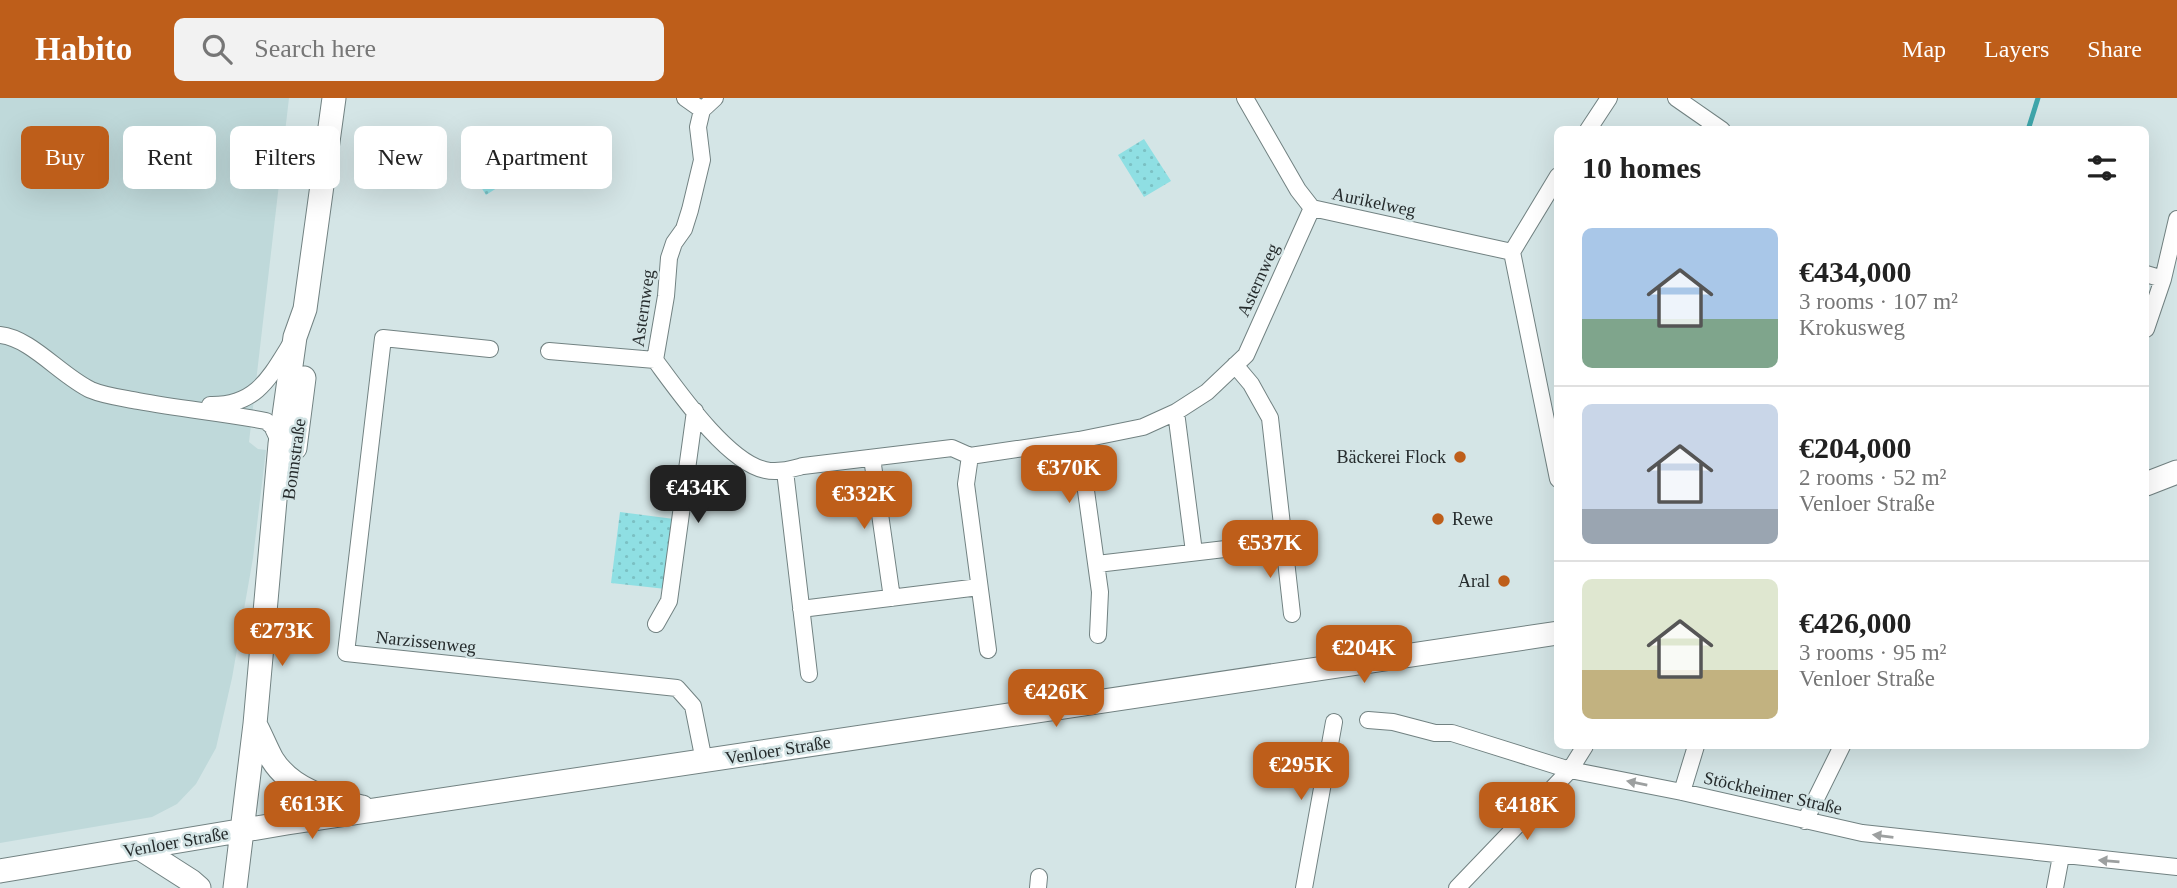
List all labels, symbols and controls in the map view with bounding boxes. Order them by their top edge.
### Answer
search box [174,18,664,81]
icon: search [198,30,236,68]
text: Habito [35,31,132,67]
text: Search here [254,34,376,63]
text: Map [1902,36,1946,62]
text: Layers [1984,36,2049,62]
text: Share [2087,36,2142,62]
chip: Buy [21,126,109,189]
chip: Rent [123,126,216,189]
chip: Filters [230,126,340,189]
chip: New [354,126,447,189]
chip: Apartment [461,126,612,189]
icon: filters [2083,149,2121,187]
text: 10 homes [1582,151,1701,184]
street label: Aurikelweg [1330,183,1418,221]
street label: Asternweg [1233,240,1283,320]
text: €434,000 [1799,255,1912,288]
icon: home [1638,256,1722,340]
street label: Asternweg [628,268,658,348]
text: 3 rooms · 107 m² [1799,289,1958,314]
text: Krokusweg [1799,315,1905,340]
street label: Bonnstraße [278,417,310,501]
text: €204,000 [1799,431,1912,464]
icon: home [1638,432,1722,516]
pin: €370K [1020,446,1118,505]
place label: Bäckerei Flock [1337,447,1446,467]
marker: Bäckerei Flock [1452,449,1468,465]
text: €370K [1037,455,1101,480]
text: 2 rooms · 52 m² [1799,465,1946,490]
pin: €434K [649,466,747,525]
pin: €332K [815,472,913,531]
text: €434K [666,475,730,500]
text: €332K [832,481,896,506]
text: Venloer Straße [1799,491,1935,516]
place label: Rewe [1452,509,1493,529]
marker: Rewe [1430,511,1446,527]
pin: €537K [1221,520,1319,580]
text: €537K [1238,530,1302,555]
place label: Aral [1458,571,1490,591]
marker: Aral [1496,573,1512,589]
text: €426,000 [1799,606,1912,639]
icon: home [1638,607,1722,691]
pin: €273K [233,608,331,668]
text: €273K [250,618,314,643]
pin: €204K [1315,626,1413,685]
street label: Narzissenweg [375,627,477,657]
text: €204K [1332,635,1396,660]
text: 3 rooms · 95 m² [1799,640,1946,665]
text: Venloer Straße [1799,666,1935,691]
pin: €426K [1007,670,1105,729]
text: €426K [1024,679,1088,704]
street label: Venloer Straße [724,732,832,768]
pin: €295K [1252,742,1350,802]
text: €295K [1269,752,1333,777]
street label: Stöckheimer Straße [1702,767,1844,819]
one-way arrow [1626,778,1648,789]
pin: €613K [263,782,361,841]
pin: €418K [1478,782,1576,842]
text: €613K [280,791,344,816]
text: €418K [1495,792,1559,817]
street label: Venloer Straße [122,823,230,861]
one-way arrow [1872,830,1894,841]
one-way arrow [2098,855,2120,866]

